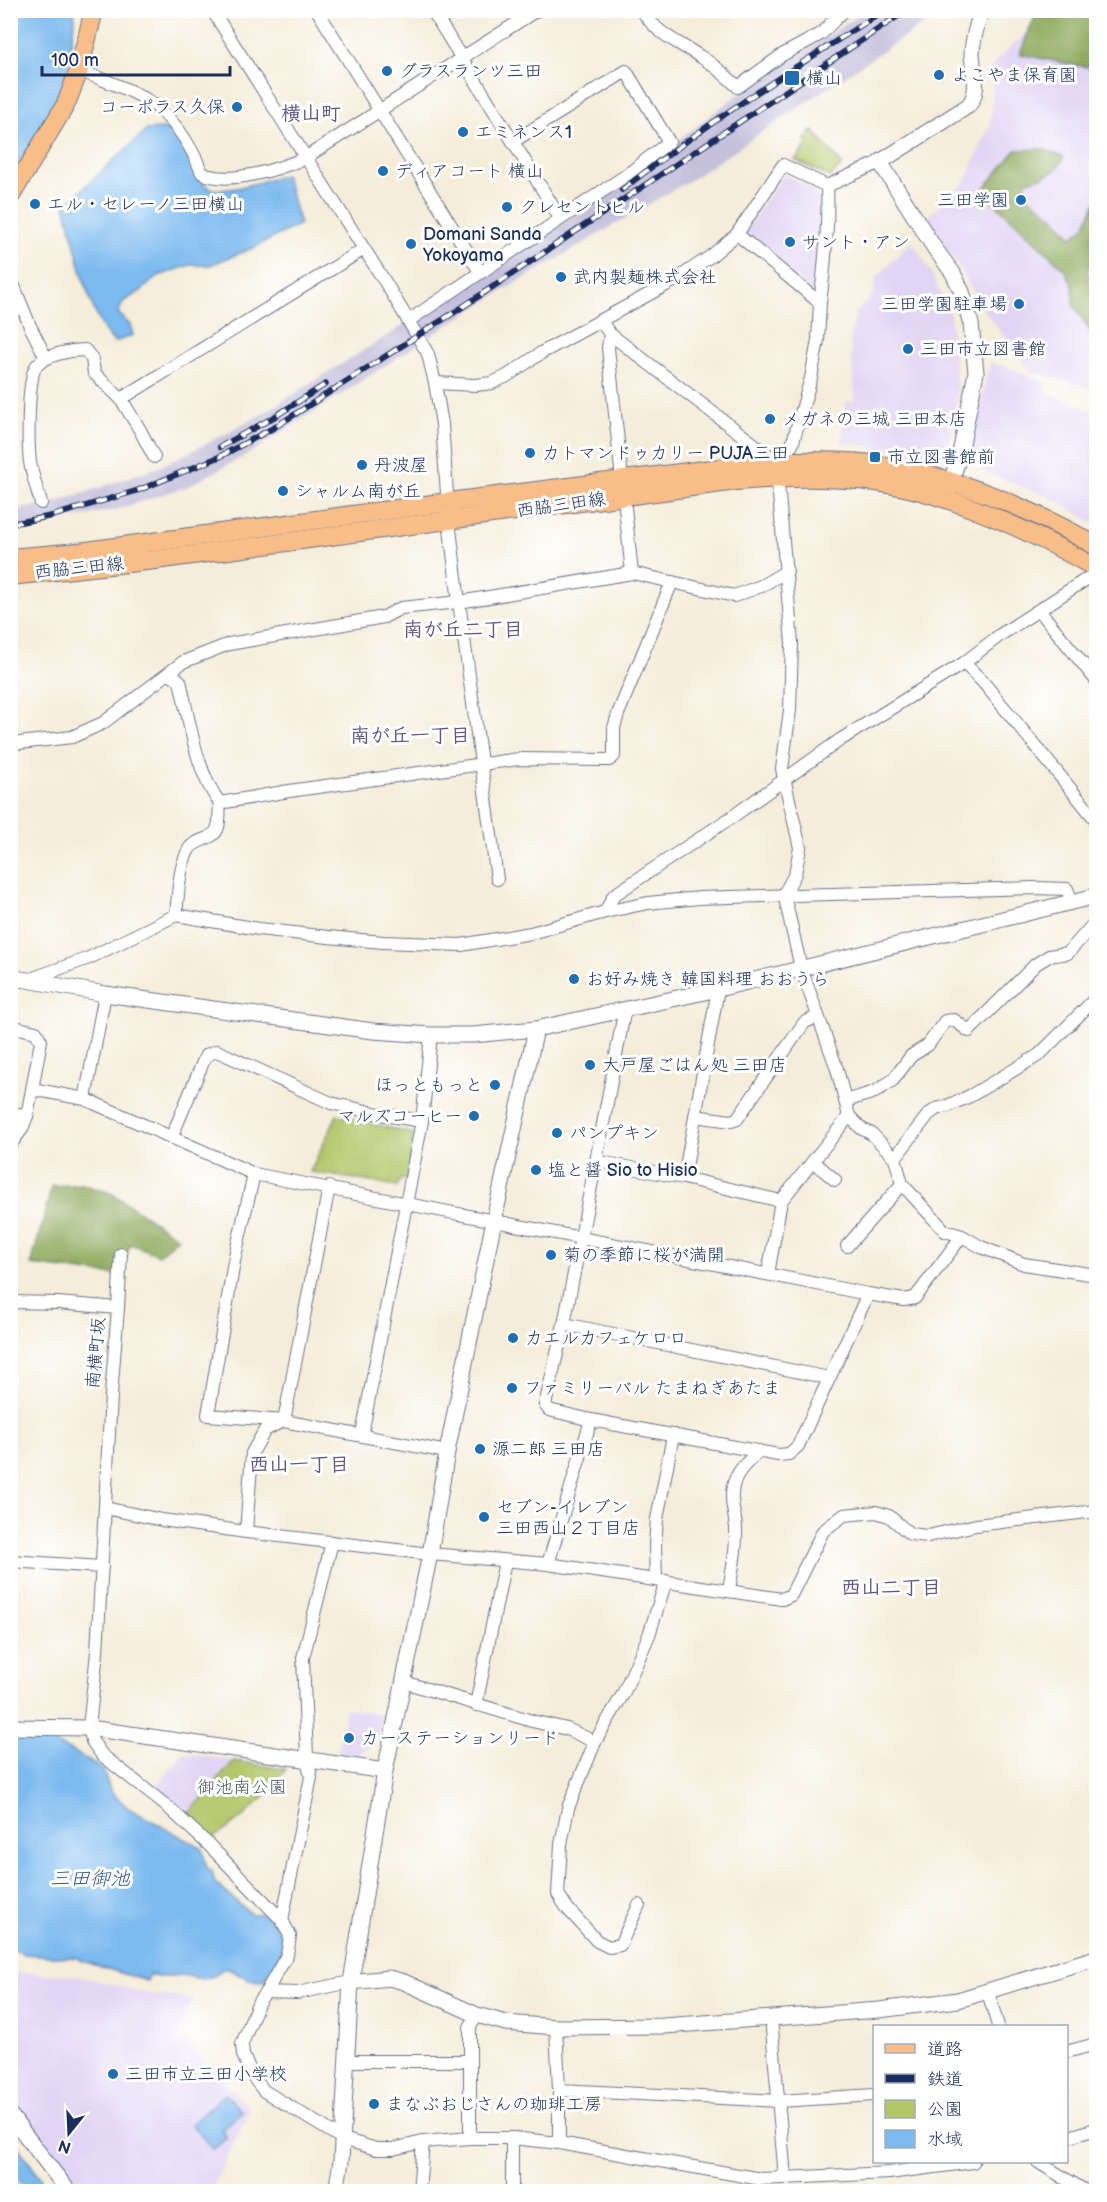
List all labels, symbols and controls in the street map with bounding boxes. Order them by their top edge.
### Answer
scale bar [42,39,230,77]
text: 100 m [51,50,99,71]
place label: グラスランツ三田 [399,61,542,82]
marker: グラスランツ三田 [380,64,394,78]
place label: よこやま保育園 [951,65,1077,86]
place label: 横山 [806,68,842,89]
marker: よこやま保育園 [932,68,946,82]
marker: 横山 [783,69,801,87]
place label: コーポラス久保 [100,97,225,118]
marker: コーポラス久保 [230,100,244,114]
district label: 横山町 [281,102,341,126]
place label: エミネンス1 [475,122,572,143]
marker: エミネンス1 [456,125,470,139]
place label: ディアコート 横山 [395,161,544,182]
marker: ディアコート 横山 [376,164,390,178]
place label: 三田学園 [937,190,1009,211]
marker: 三田学園 [1014,193,1028,207]
place label: エル・セレーノ三田横山 [47,194,244,215]
marker: エル・セレーノ三田横山 [28,197,42,211]
place label: クレセントヒル [519,197,645,218]
marker: クレセントヒル [500,200,514,214]
place label: Domani Sanda Yokoyama [422,224,542,266]
place label: サント・アン [802,232,910,253]
marker: サント・アン [783,235,797,249]
marker: Domani Sanda Yokoyama [404,237,418,251]
place label: 武内製麺株式会社 [573,267,717,288]
marker: 武内製麺株式会社 [554,270,568,284]
place label: 三田学園駐車場 [881,294,1007,315]
marker: 三田学園駐車場 [1012,297,1026,311]
place label: 三田市立図書館 [920,339,1046,360]
marker: 三田市立図書館 [901,342,915,356]
place label: メガネの三城 三田本店 [782,409,967,430]
marker: メガネの三城 三田本店 [763,412,777,426]
place label: カトマンドゥカリー PUJA三田 [542,443,789,464]
marker: カトマンドゥカリー PUJA三田 [523,446,537,460]
place label: 市立図書館前 [887,447,995,468]
marker: 市立図書館前 [868,450,882,464]
place label: 丹波屋 [374,455,428,476]
marker: 丹波屋 [355,458,369,472]
place label: シャルム南が丘 [295,481,421,502]
marker: シャルム南が丘 [276,484,290,498]
street label: 西脇三田線 [515,488,607,522]
street label: 西脇三田線 [33,553,125,583]
district label: 南が丘二丁目 [403,618,523,642]
district label: 南が丘一丁目 [350,724,470,748]
place label: お好み焼き 韓国料理 おおうら [586,969,830,990]
marker: お好み焼き 韓国料理 おおうら [567,972,581,986]
place label: 大戸屋ごはん処 三田店 [602,1055,787,1076]
marker: 大戸屋ごはん処 三田店 [583,1058,597,1072]
place label: ほっともっと [375,1075,483,1096]
marker: ほっともっと [488,1078,502,1092]
place label: マルズコーヒー [337,1106,462,1127]
marker: マルズコーヒー [467,1109,481,1123]
place label: パンプキン [569,1123,659,1144]
marker: パンプキン [550,1126,564,1140]
place label: 塩と醤 Sio to Hisio [548,1160,698,1181]
marker: 塩と醤 Sio to Hisio [529,1163,543,1177]
place label: 菊の季節に桜が満開 [563,1245,725,1266]
marker: 菊の季節に桜が満開 [544,1248,558,1262]
street label: 南横町坂 [82,1316,110,1390]
place label: カエルカフェケロロ [525,1328,687,1349]
marker: カエルカフェケロロ [506,1331,520,1345]
place label: ファミリーバル たまねぎあたま [524,1378,781,1399]
marker: ファミリーバル たまねぎあたま [505,1381,519,1395]
place label: 源二郎 三田店 [492,1439,605,1460]
marker: 源二郎 三田店 [473,1442,487,1456]
district label: 西山一丁目 [249,1453,349,1477]
place label: セブン-イレブン 三田西山２丁目店 [496,1497,640,1539]
marker: セブン-イレブン 三田西山２丁目店 [477,1510,491,1524]
district label: 西山二丁目 [841,1576,941,1600]
place label: カーステーションリード [361,1728,559,1749]
marker: カーステーションリード [342,1731,356,1745]
park label: 御池南公園 [197,1777,287,1798]
water label: 三田御池 [50,1867,131,1891]
legend [873,2025,1068,2163]
text: 道路 [927,2039,963,2060]
place label: 三田市立三田小学校 [125,2064,287,2085]
marker: 三田市立三田小学校 [106,2067,120,2081]
text: 鉄道 [927,2069,963,2090]
place label: まなぶおじさんの珈琲工房 [386,2094,602,2115]
marker: まなぶおじさんの珈琲工房 [367,2097,381,2111]
text: 公園 [927,2099,963,2120]
north arrow [39,2103,99,2163]
text: 水域 [927,2129,963,2150]
text: N [56,2135,73,2157]

